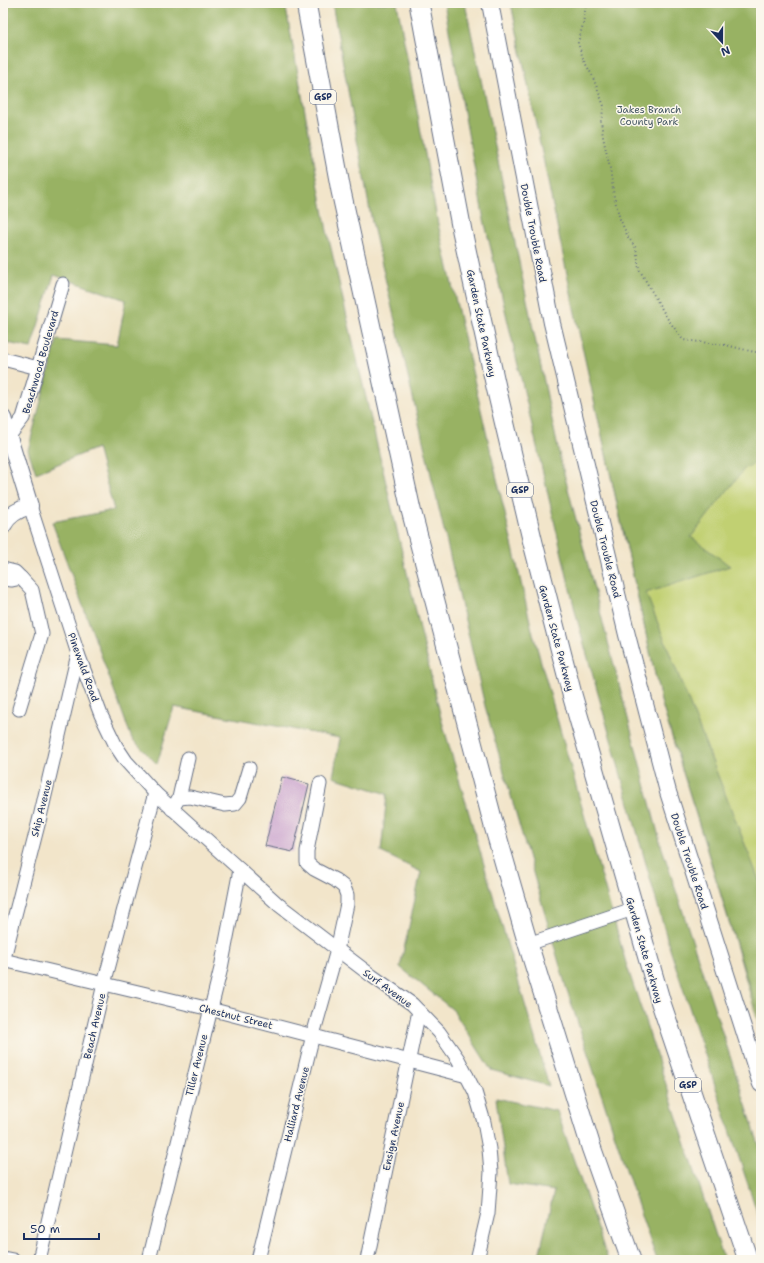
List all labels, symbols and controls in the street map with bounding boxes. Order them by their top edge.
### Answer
north arrow [702,22,742,62]
text: N [718,42,732,60]
road number: GSP [310,90,336,104]
park label: Jakes Branch County Park [617,103,681,128]
street label: Double Trouble Road [518,183,550,284]
street label: Garden State Parkway [464,268,499,378]
street label: Beachwood Boulevard [19,308,62,415]
road number: GSP [507,483,533,497]
street label: Double Trouble Road [587,499,624,600]
street label: Garden State Parkway [536,583,577,693]
street label: Pinewald Road [65,631,102,704]
street label: Ship Avenue [28,778,55,838]
street label: Double Trouble Road [668,811,711,912]
street label: Garden State Parkway [623,896,666,1005]
street label: Surf Avenue [360,966,415,1011]
street label: Beach Avenue [81,992,108,1060]
street label: Chestnut Street [198,1001,274,1032]
street label: Tiller Avenue [182,1032,211,1098]
street label: Halliard Avenue [281,1065,312,1143]
road number: GSP [675,1078,701,1092]
street label: Ensign Avenue [380,1100,407,1172]
scale bar [24,1215,99,1241]
text: 50 m [30,1221,60,1237]

